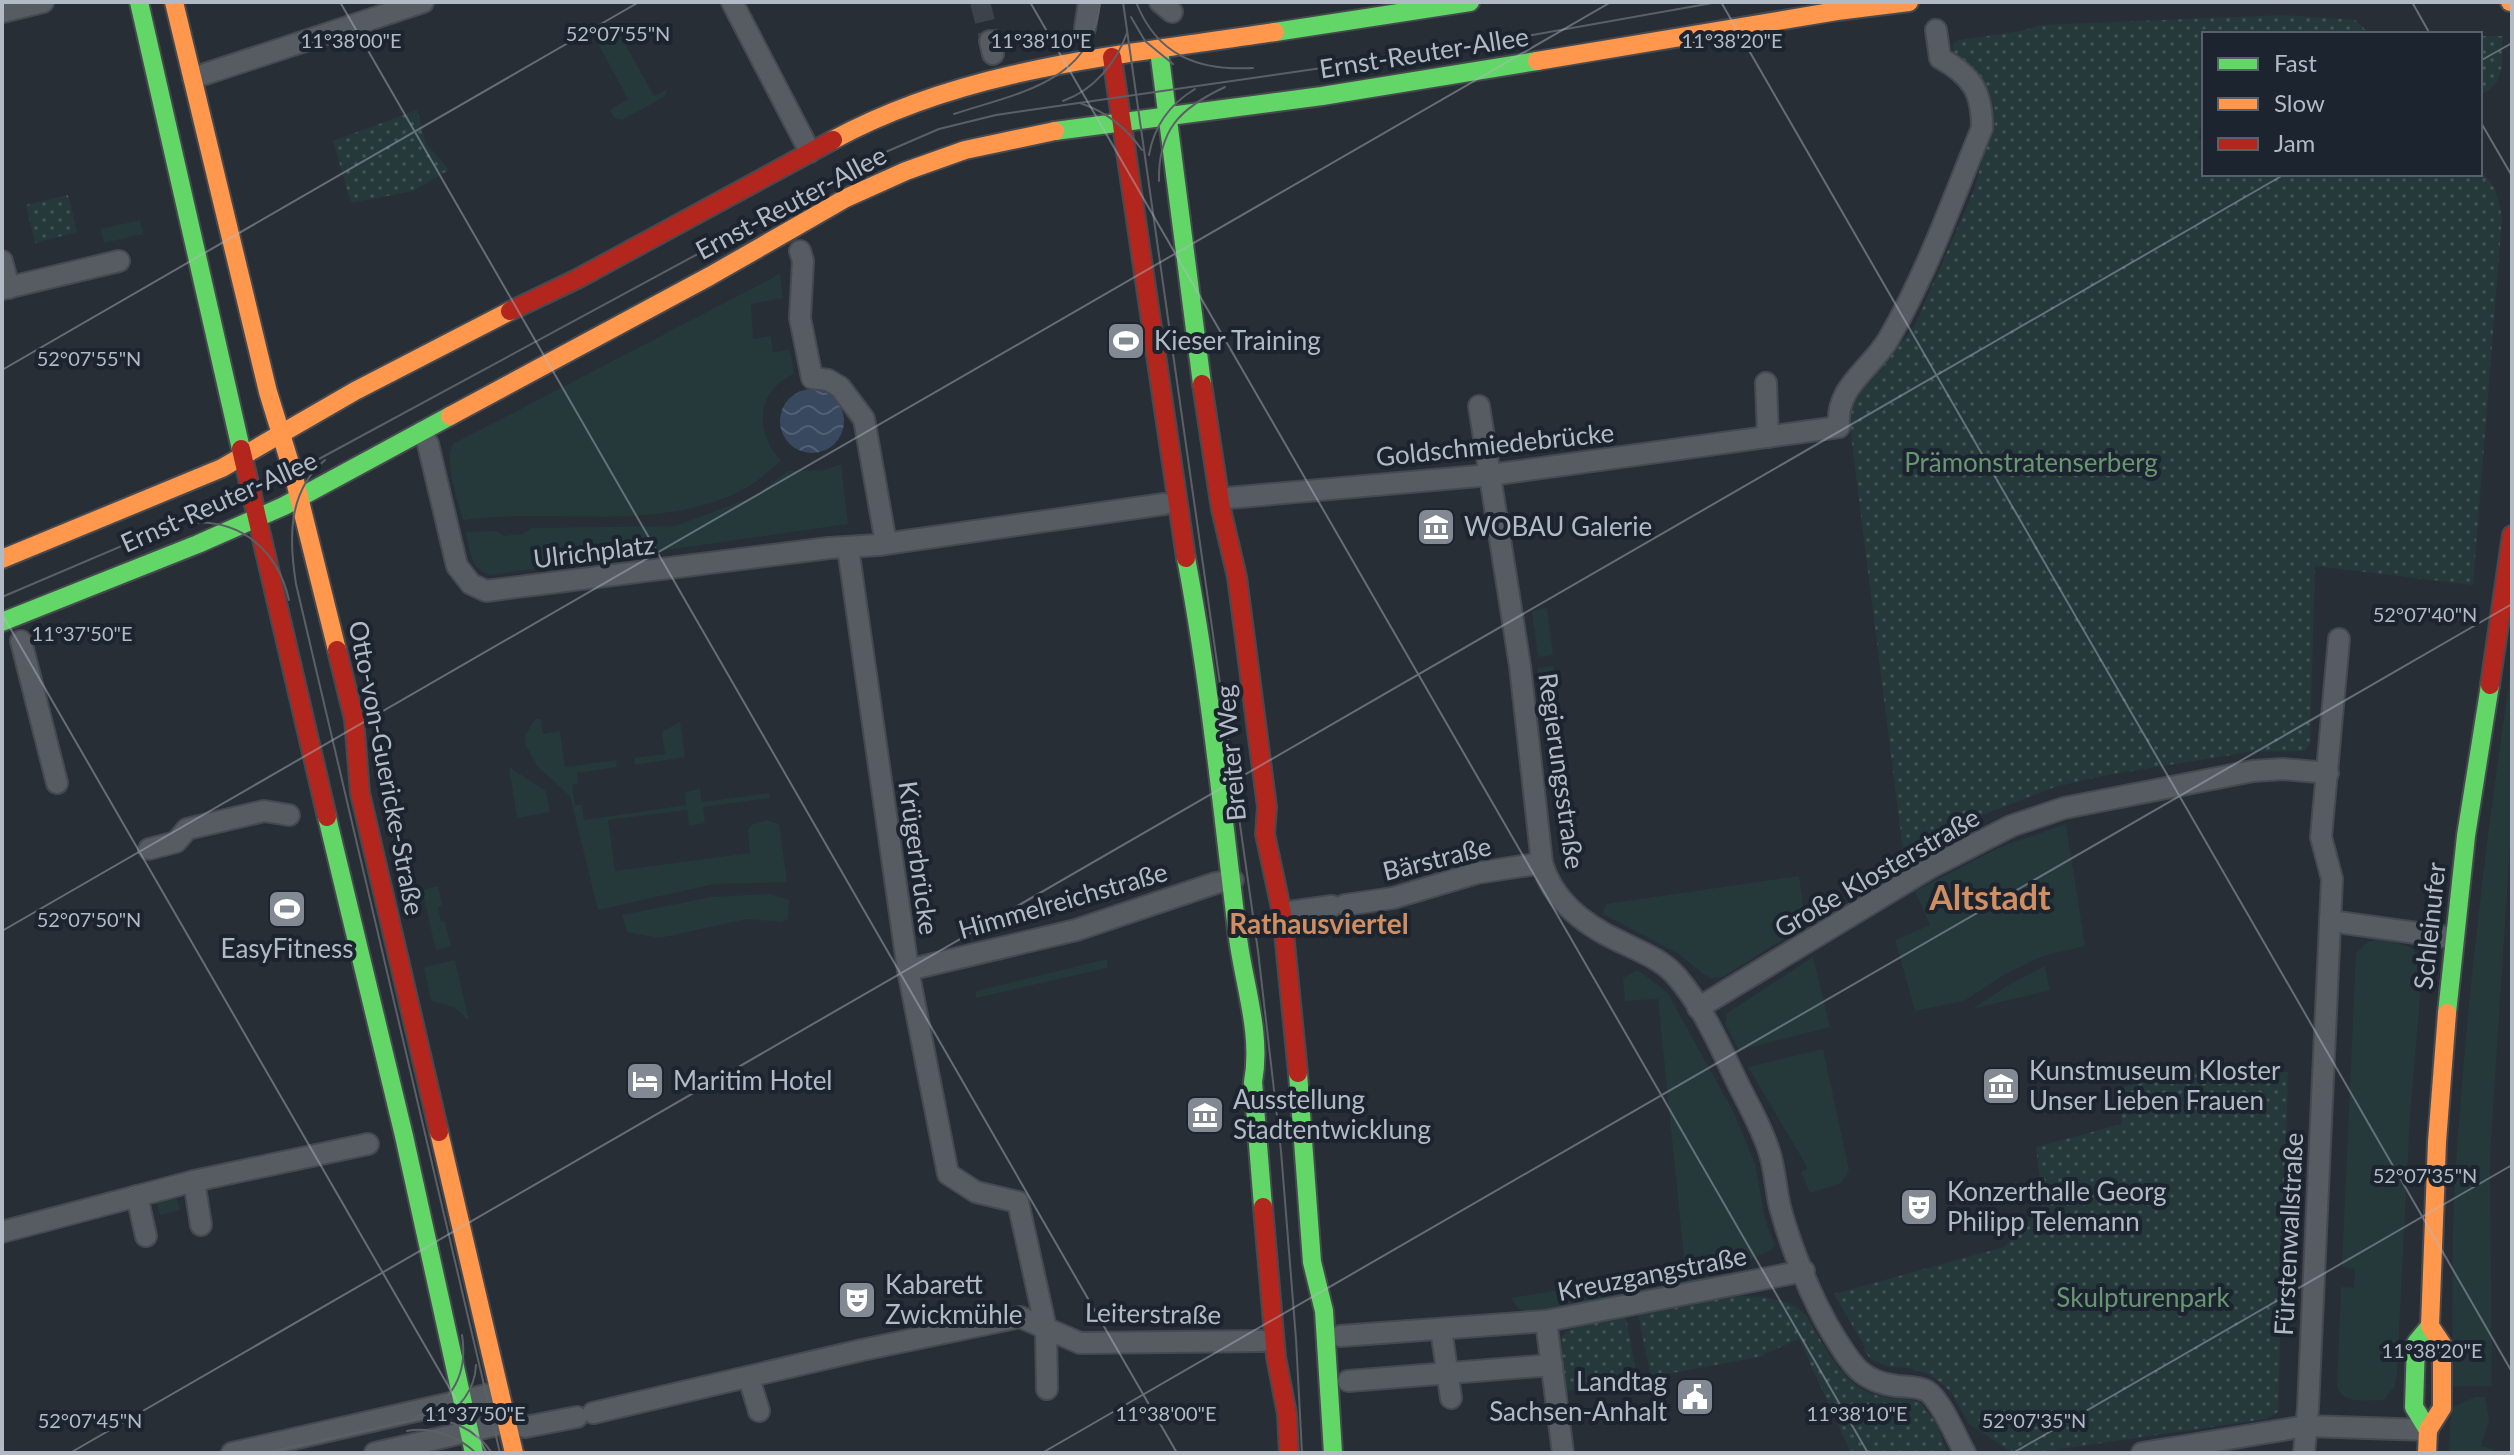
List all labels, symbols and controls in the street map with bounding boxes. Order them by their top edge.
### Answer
street label: Ernst-Reuter-Allee [1317,20,1531,84]
text: 52°07'55"N [566,21,670,45]
text: 11°38'00"E [301,28,401,52]
text: 11°38'10"E [991,28,1091,52]
text: 11°38'20"E [1682,28,1782,52]
legend [2202,32,2482,176]
text: Fast [2274,48,2317,77]
text: Slow [2274,88,2325,117]
text: Jam [2274,128,2315,157]
street label: Ernst-Reuter-Allee [690,138,891,266]
sports icon: Kieser Training [1105,320,1147,362]
place label: Kieser Training [1154,324,1321,356]
text: 52°07'55"N [37,346,141,370]
street label: Goldschmiedebrücke [1374,416,1616,472]
street label: Ernst-Reuter-Allee [116,443,322,559]
park label: Prämonstratenserberg [1904,446,2158,478]
museum icon: WOBAU Galerie [1415,506,1457,548]
place label: WOBAU Galerie [1464,510,1652,542]
street label: Ulrichplatz [531,528,656,574]
text: 52°07'40"N [2373,602,2477,626]
street label: Otto-von-Guericke-Straße [343,618,431,918]
text: 11°37'50"E [32,621,132,645]
street label: Regierungsstraße [1532,671,1592,871]
street label: Breiter Weg [1208,684,1252,822]
street label: Krügerbrücke [892,779,946,937]
street label: Große Klosterstraße [1768,800,1985,944]
street label: Bärstraße [1379,829,1494,887]
street label: Himmelreichstraße [955,855,1171,945]
street label: Schleinufer [2406,860,2452,991]
district label: Altstadt [1928,876,2051,917]
sports icon: EasyFitness [266,888,308,930]
district label: Rathausviertel [1229,906,1409,940]
text: 52°07'50"N [37,907,141,931]
place label: EasyFitness [221,932,353,964]
place label: Kunstmuseum Kloster Unser Lieben Frauen [2029,1054,2281,1116]
hotel icon: Maritim Hotel [624,1060,666,1102]
place label: Maritim Hotel [673,1064,833,1096]
museum icon: Kunstmuseum Kloster Unser Lieben Frauen [1980,1065,2022,1107]
place label: Ausstellung Stadtentwicklung [1233,1083,1431,1145]
museum icon: Ausstellung Stadtentwicklung [1184,1094,1226,1136]
street label: Fürstenwallstraße [2267,1132,2309,1336]
text: 52°07'35"N [2373,1163,2477,1187]
place label: Konzerthalle Georg Philipp Telemann [1947,1175,2167,1237]
theatre icon: Konzerthalle Georg Philipp Telemann [1898,1186,1940,1228]
street label: Kreuzgangstraße [1554,1239,1749,1307]
place label: Kabarett Zwickmühle [885,1268,1023,1330]
theatre icon: Kabarett Zwickmühle [836,1279,878,1321]
park label: Skulpturenpark [2056,1281,2230,1313]
street label: Leiterstraße [1085,1296,1221,1330]
text: 11°38'20"E [2382,1338,2482,1362]
place label: Landtag Sachsen-Anhalt [1489,1365,1668,1427]
public building icon: Landtag Sachsen-Anhalt [1674,1376,1716,1418]
text: 11°37'50"E [425,1401,525,1425]
text: 11°38'00"E [1116,1401,1216,1425]
text: 11°38'10"E [1807,1401,1907,1425]
text: 52°07'45"N [38,1408,142,1432]
text: 52°07'35"N [1982,1408,2086,1432]

